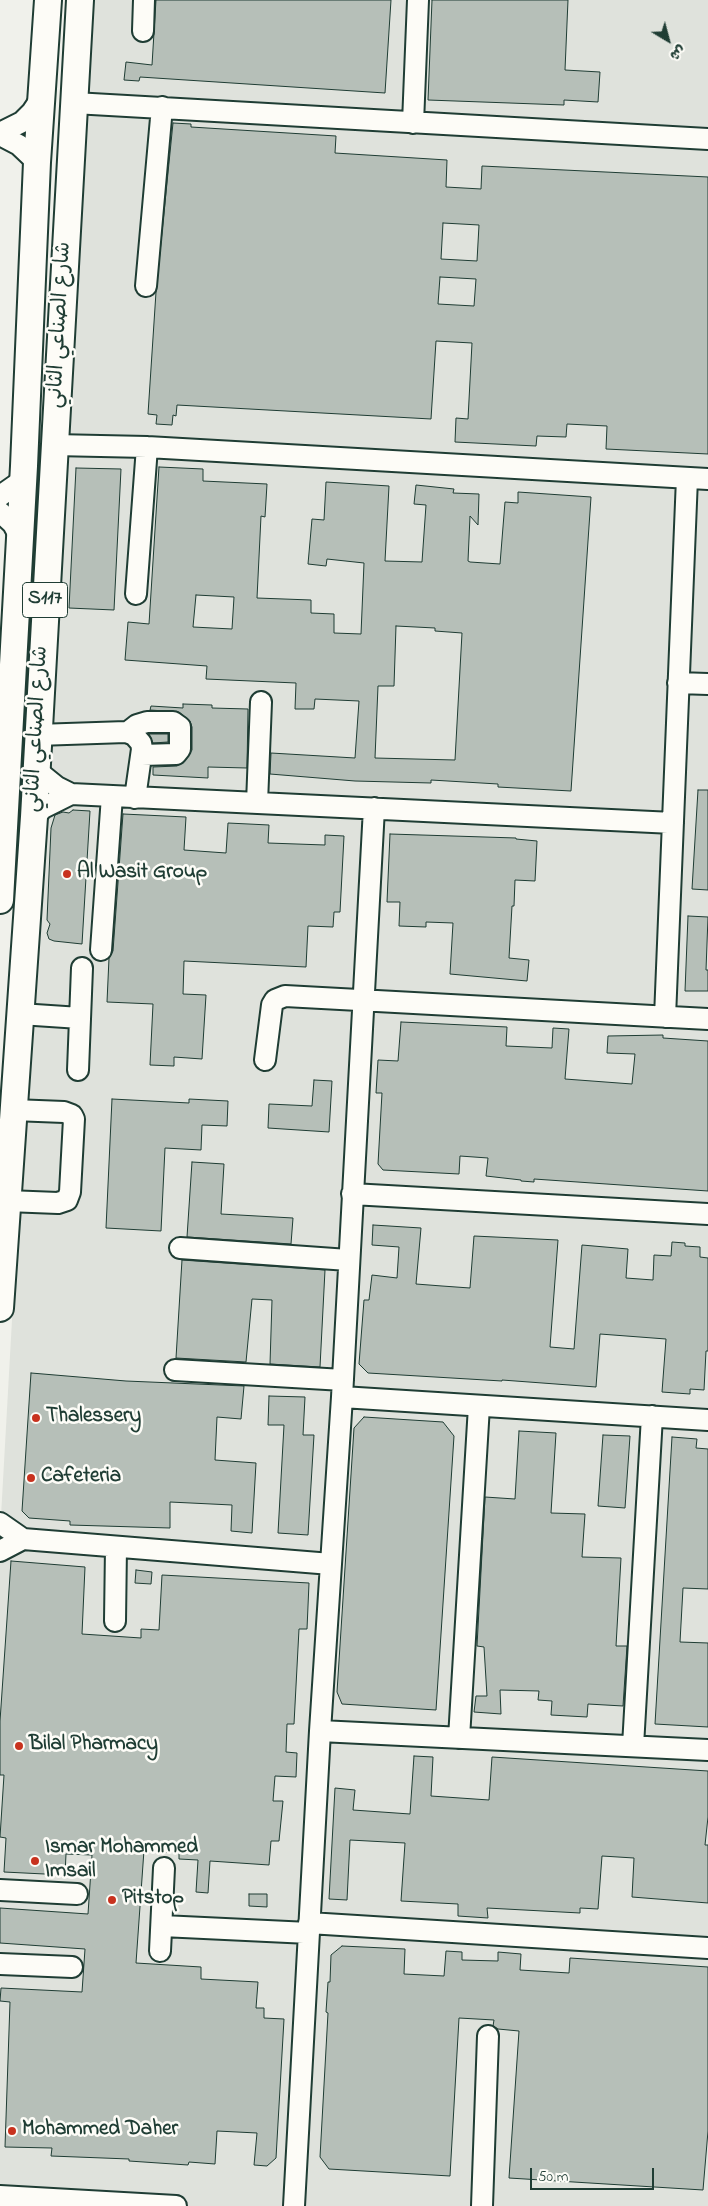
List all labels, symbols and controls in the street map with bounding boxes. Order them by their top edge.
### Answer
north arrow [643,15,693,65]
text: ش [665,39,690,65]
street label: شارع الصناعي الثاني [44,241,78,409]
road number: S117 [22,582,68,618]
street label: شارع الصناعي الثاني [21,645,55,813]
place label: Al Wasit Group [77,861,207,887]
marker: Al Wasit Group [61,868,73,880]
place label: Thalessery [46,1405,141,1431]
marker: Thalessery [30,1412,42,1424]
place label: Cafeteria [41,1465,121,1491]
marker: Cafeteria [25,1472,37,1484]
place label: Bilal Pharmacy [29,1733,158,1759]
marker: Bilal Pharmacy [13,1740,25,1752]
place label: Ismar Mohammed Imsail [45,1836,198,1886]
marker: Ismar Mohammed Imsail [29,1855,41,1867]
place label: Pitstop [122,1887,184,1913]
marker: Pitstop [106,1894,118,1906]
place label: Mohammed Daher [22,2118,178,2144]
marker: Mohammed Daher [6,2125,18,2137]
scale bar [533,2158,657,2190]
text: 50 m [538,2166,568,2188]

